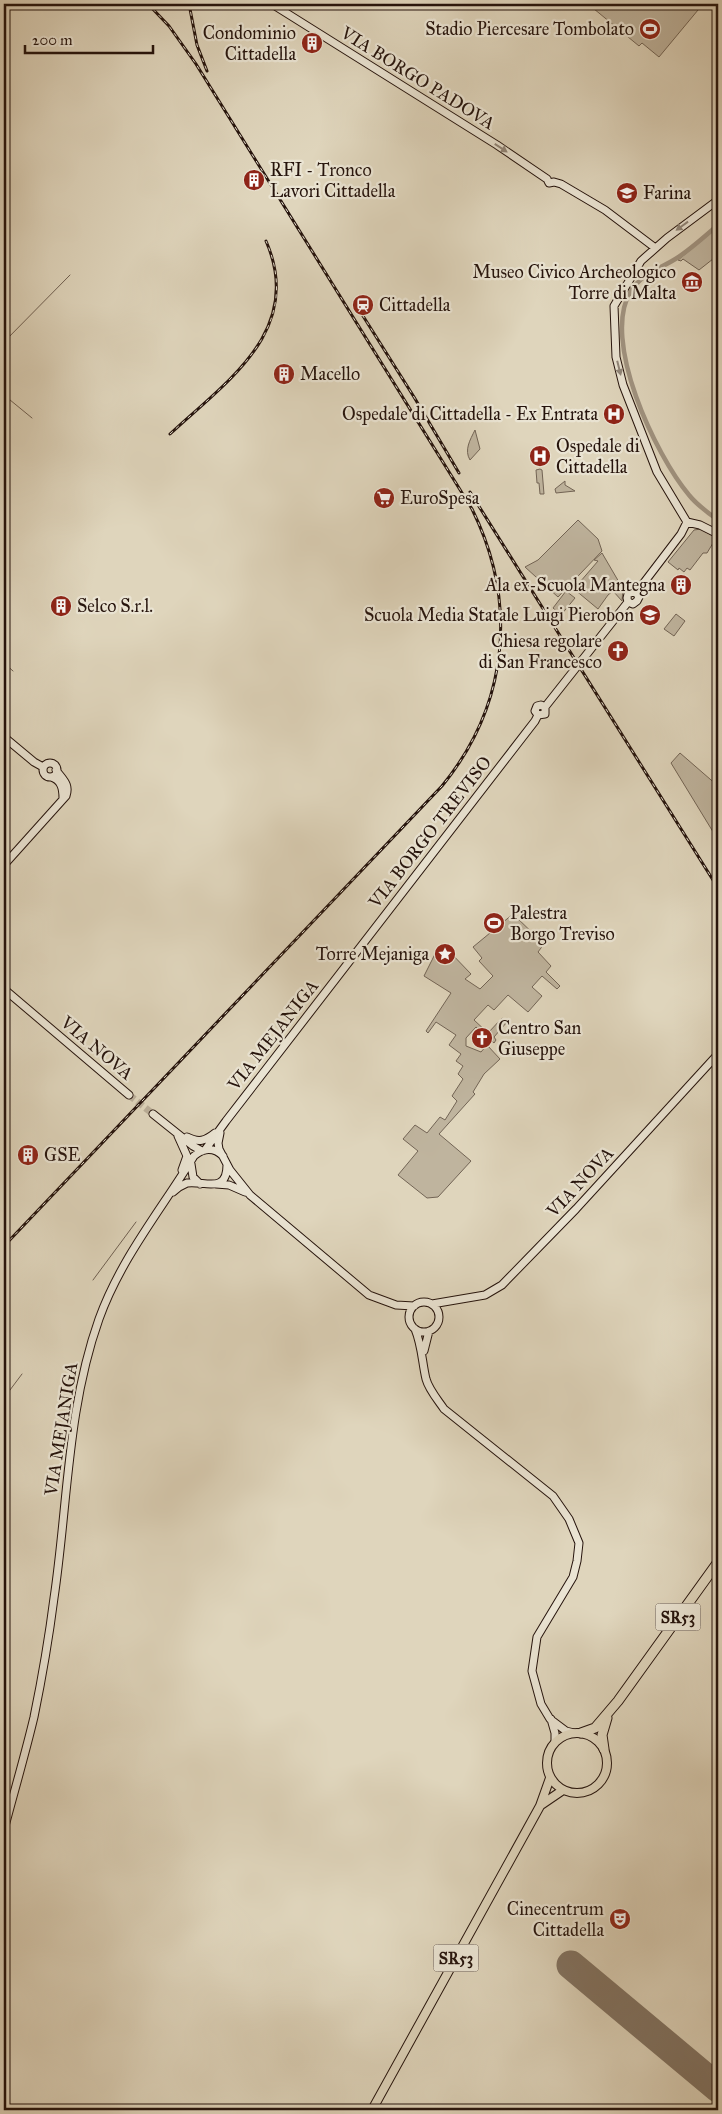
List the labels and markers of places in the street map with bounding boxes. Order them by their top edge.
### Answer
sports icon: Stadio Piercesare Tombolato [638,17,662,41]
place label: Stadio Piercesare Tombolato [425,18,634,40]
place label: Condominio Cittadella [203,22,296,65]
building icon: Condominio Cittadella [300,31,324,55]
place label: RFI - Tronco Lavori Cittadella [270,159,396,202]
building icon: RFI - Tronco Lavori Cittadella [242,168,266,192]
school or university icon: Farina [615,181,639,205]
place label: Farina [643,182,691,204]
place label: Museo Civico Archeologico Torre di Malta [473,261,676,304]
museum icon: Museo Civico Archeologico Torre di Malta [680,270,704,294]
station icon: Cittadella [351,293,375,317]
place label: Cittadella [379,294,451,316]
building icon: Macello [272,362,296,386]
place label: Macello [300,363,360,385]
hospital icon: Ospedale di Cittadella - Ex Entrata [602,402,626,426]
place label: Ospedale di Cittadella - Ex Entrata [342,403,598,425]
place label: Ospedale di Cittadella [556,435,640,478]
hospital icon: Ospedale di Cittadella [528,444,552,468]
supermarket icon: EuroSpesa [372,486,396,510]
place label: EuroSpesa [400,487,480,509]
building icon: Ala ex-Scuola Mantegna [669,573,693,597]
place label: Ala ex-Scuola Mantegna [484,574,665,597]
building icon: Selco S.r.l. [49,594,73,618]
place label: Selco S.r.l. [77,595,153,617]
school or university icon: Scuola Media Statale Luigi Pierobon [638,603,662,627]
place label: Scuola Media Statale Luigi Pierobon [364,604,634,627]
place label: Chiesa regolare di San Francesco [479,630,602,673]
church icon: Chiesa regolare di San Francesco [606,639,630,663]
place label: Palestra Borgo Treviso [510,902,615,946]
sports icon: Palestra Borgo Treviso [482,911,506,935]
place icon: Torre Mejaniga [433,942,457,966]
place label: Torre Mejaniga [316,943,429,966]
place label: Centro San Giuseppe [498,1017,581,1060]
church icon: Centro San Giuseppe [470,1026,494,1050]
building icon: GSE [16,1143,40,1167]
place label: GSE [44,1144,81,1166]
place label: Cinecentrum Cittadella [507,1898,604,1941]
theatre icon: Cinecentrum Cittadella [608,1907,632,1931]

